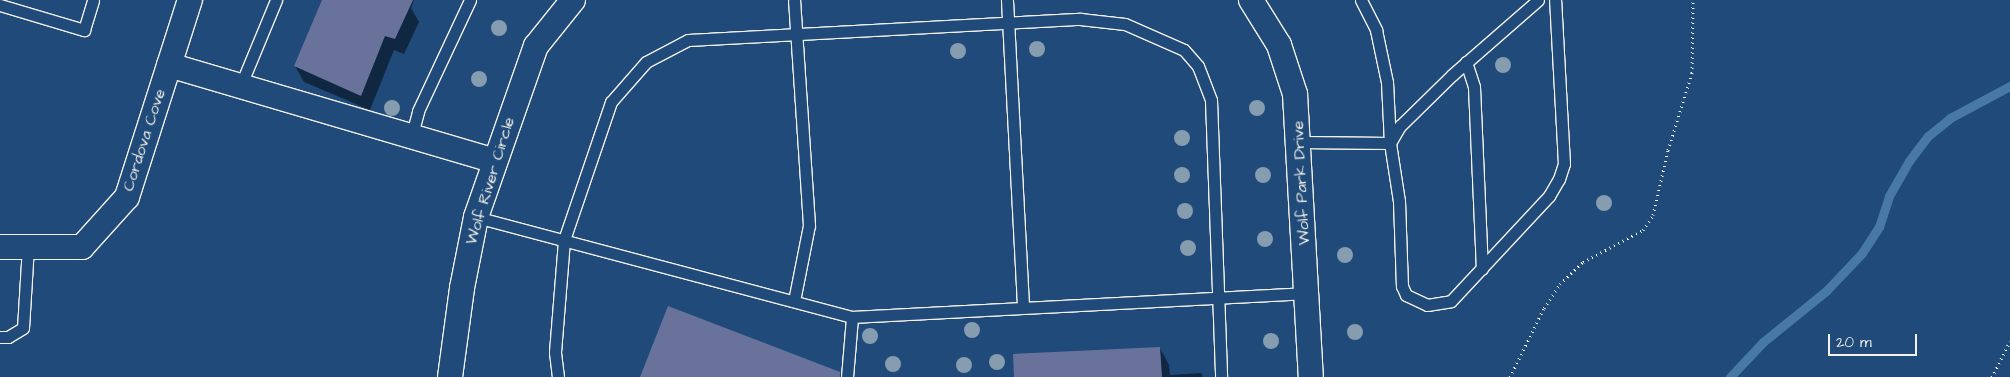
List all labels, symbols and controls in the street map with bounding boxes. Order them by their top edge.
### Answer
street label: Cordova Cove [118,86,170,194]
street label: Wolf River Circle [461,115,519,247]
street label: Wolf Park Drive [1288,120,1314,246]
scale bar [1830,324,1919,356]
text: 20 m [1836,332,1872,353]

